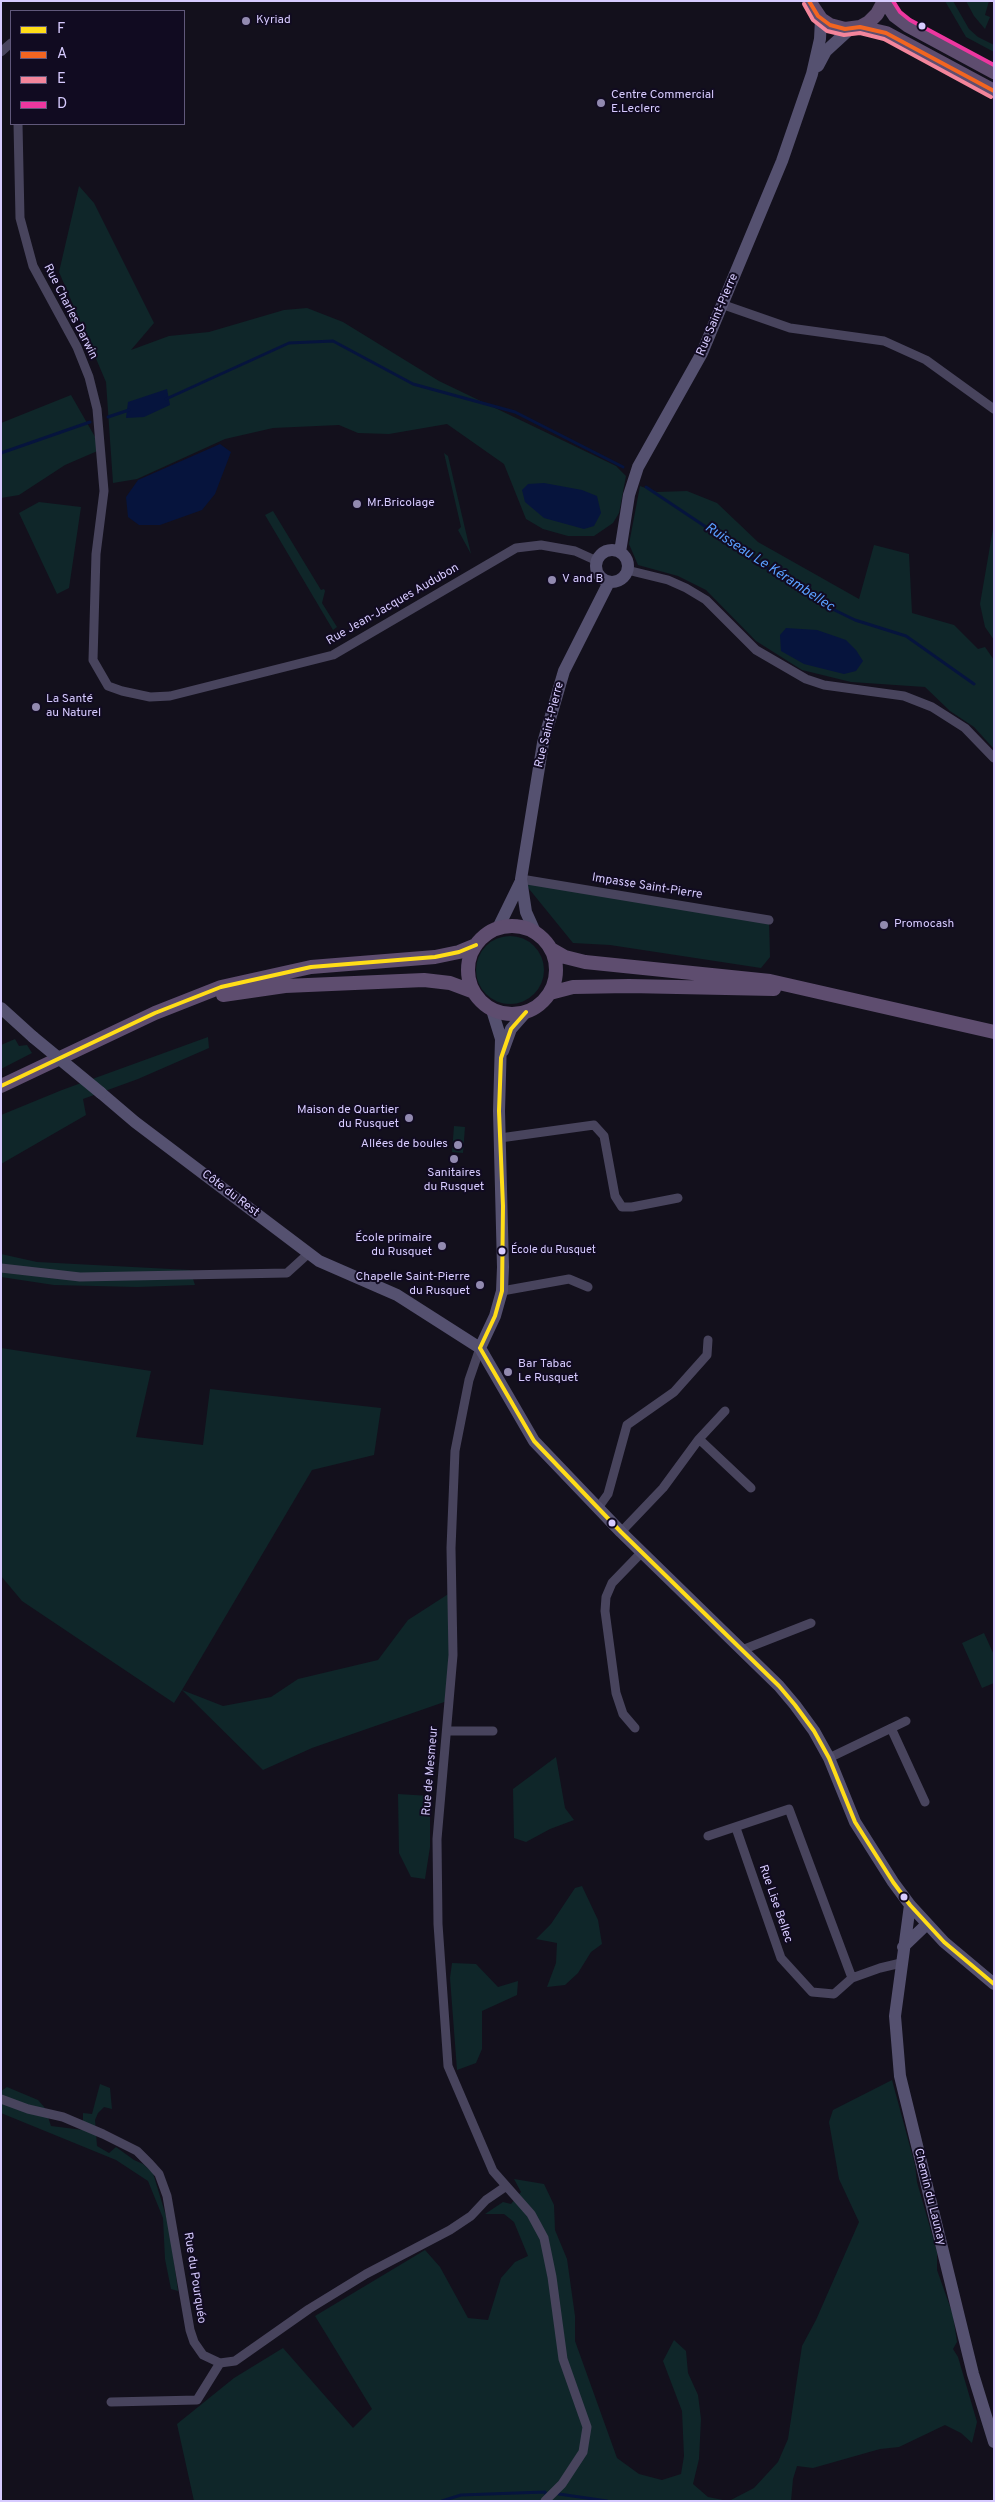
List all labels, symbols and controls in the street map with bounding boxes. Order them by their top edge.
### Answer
legend [10,10,185,125]
place label: Kyriad [256,14,291,28]
marker: Kyriad [240,15,252,27]
text: F [57,20,65,39]
unlabelled marker [917,21,927,31]
text: A [57,45,67,64]
text: E [57,70,66,89]
place label: Centre Commercial E.Leclerc [611,89,714,117]
text: D [57,95,67,114]
marker: Centre Commercial E.Leclerc [595,97,607,109]
street label: Rue Charles Darwin [40,262,100,362]
street label: Rue Saint-Pierre [694,272,742,358]
place label: Mr.Bricolage [367,497,435,511]
marker: Mr.Bricolage [351,498,363,510]
water label: Ruisseau Le Kérambellec [701,520,837,616]
street label: Rue Jean-Jacques Audubon [324,561,462,649]
place label: V and B [562,573,603,587]
marker: V and B [546,574,558,586]
street label: Rue Saint-Pierre [532,680,568,770]
place label: La Santé au Naturel [46,693,101,721]
marker: La Santé au Naturel [30,701,42,713]
street label: Impasse Saint-Pierre [591,871,703,903]
place label: Promocash [894,918,954,932]
marker: Promocash [878,919,890,931]
place label: Maison de Quartier du Rusquet [297,1104,399,1132]
marker: Maison de Quartier du Rusquet [403,1112,415,1124]
place label: Allées de boules [361,1138,448,1152]
marker: Allées de boules [452,1139,464,1151]
marker: Sanitaires du Rusquet [448,1153,460,1165]
place label: Sanitaires du Rusquet [424,1167,484,1195]
street label: Côte du Rest [198,1168,262,1220]
place label: École primaire du Rusquet [355,1232,432,1260]
marker: École primaire du Rusquet [436,1240,448,1252]
place label: École du Rusquet [511,1244,596,1258]
marker: École du Rusquet [497,1246,507,1256]
place label: Chapelle Saint-Pierre du Rusquet [356,1271,470,1299]
marker: Chapelle Saint-Pierre du Rusquet [474,1279,486,1291]
place label: Bar Tabac Le Rusquet [518,1358,578,1386]
marker: Bar Tabac Le Rusquet [502,1366,514,1378]
unlabelled marker [607,1518,617,1528]
street label: Rue de Mesmeur [420,1726,442,1816]
street label: Rue Lise Bellec [755,1863,795,1945]
unlabelled marker [899,1892,909,1902]
street label: Chemin du Launay [910,2147,948,2247]
street label: Rue du Pourquéo [180,2231,208,2325]

